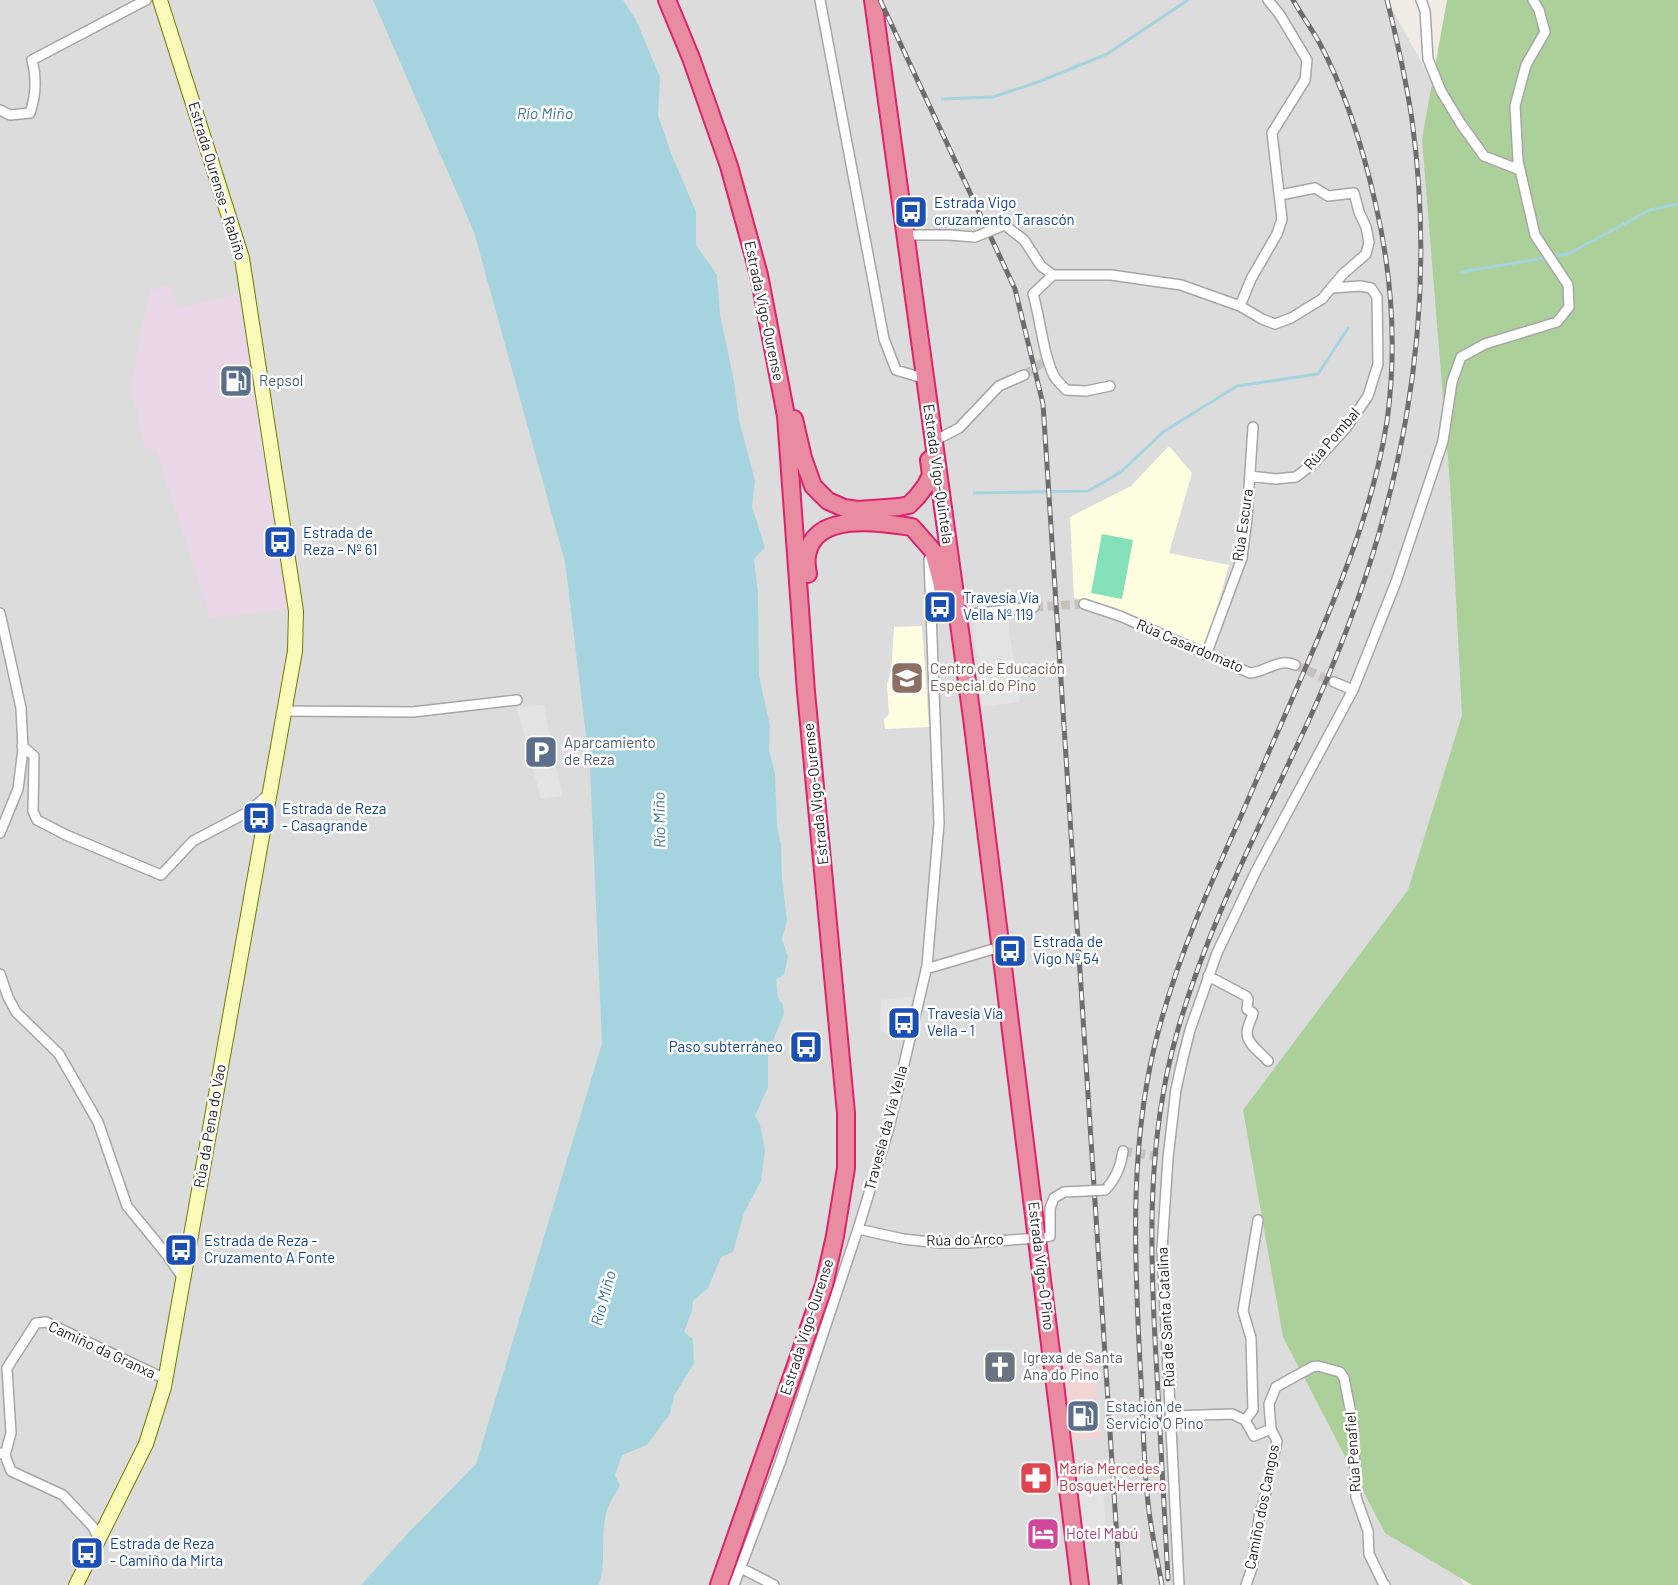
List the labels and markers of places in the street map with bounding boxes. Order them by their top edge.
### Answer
place label: Estrada Vigo cruzamento Tarascón [934,193,1075,228]
bus stop icon: Estrada Vigo cruzamento Tarascón [893,194,929,230]
fuel station icon: Repsol [218,363,254,399]
place label: Repsol [259,371,303,389]
place label: Estrada de Reza - Nº 61 [303,523,377,558]
bus stop icon: Estrada de Reza - Nº 61 [262,524,298,560]
place label: Travesía Vía Vella Nº 119 [963,588,1039,623]
bus stop icon: Travesía Vía Vella Nº 119 [922,589,958,625]
place label: Centro de Educación Especial do Pino [930,659,1065,694]
school or university icon: Centro de Educación Especial do Pino [889,660,925,696]
place label: Aparcamiento de Reza [564,733,656,768]
parking icon: Aparcamiento de Reza [523,734,559,770]
place label: Estrada de Reza - Casagrande [282,799,386,834]
bus stop icon: Estrada de Reza - Casagrande [241,800,277,836]
place label: Estrada de Vigo Nº 54 [1033,932,1103,967]
bus stop icon: Estrada de Vigo Nº 54 [992,933,1028,969]
place label: Travesía Vía Vella - 1 [927,1004,1003,1039]
bus stop icon: Travesía Vía Vella - 1 [886,1005,922,1041]
bus stop icon: Paso subterráneo [788,1029,824,1065]
place label: Paso subterráneo [669,1037,783,1055]
place label: Estrada de Reza - Cruzamento A Fonte [204,1231,335,1266]
bus stop icon: Estrada de Reza - Cruzamento A Fonte [163,1232,199,1268]
place label: Igrexa de Santa Ana do Pino [1023,1348,1123,1383]
church icon: Igrexa de Santa Ana do Pino [982,1349,1018,1385]
place label: Estación de Servicio O Pino [1106,1397,1204,1432]
fuel station icon: Estación de Servicio O Pino [1065,1398,1101,1434]
place label: María Mercedes Bosquet Herrero [1059,1459,1167,1494]
pharmacy icon: María Mercedes Bosquet Herrero [1018,1460,1054,1496]
hotel icon: Hotel Mabú [1025,1516,1061,1552]
place label: Hotel Mabú [1066,1524,1138,1542]
place label: Estrada de Reza - Camiño da Mirta [110,1534,223,1569]
bus stop icon: Estrada de Reza - Camiño da Mirta [69,1535,105,1571]

